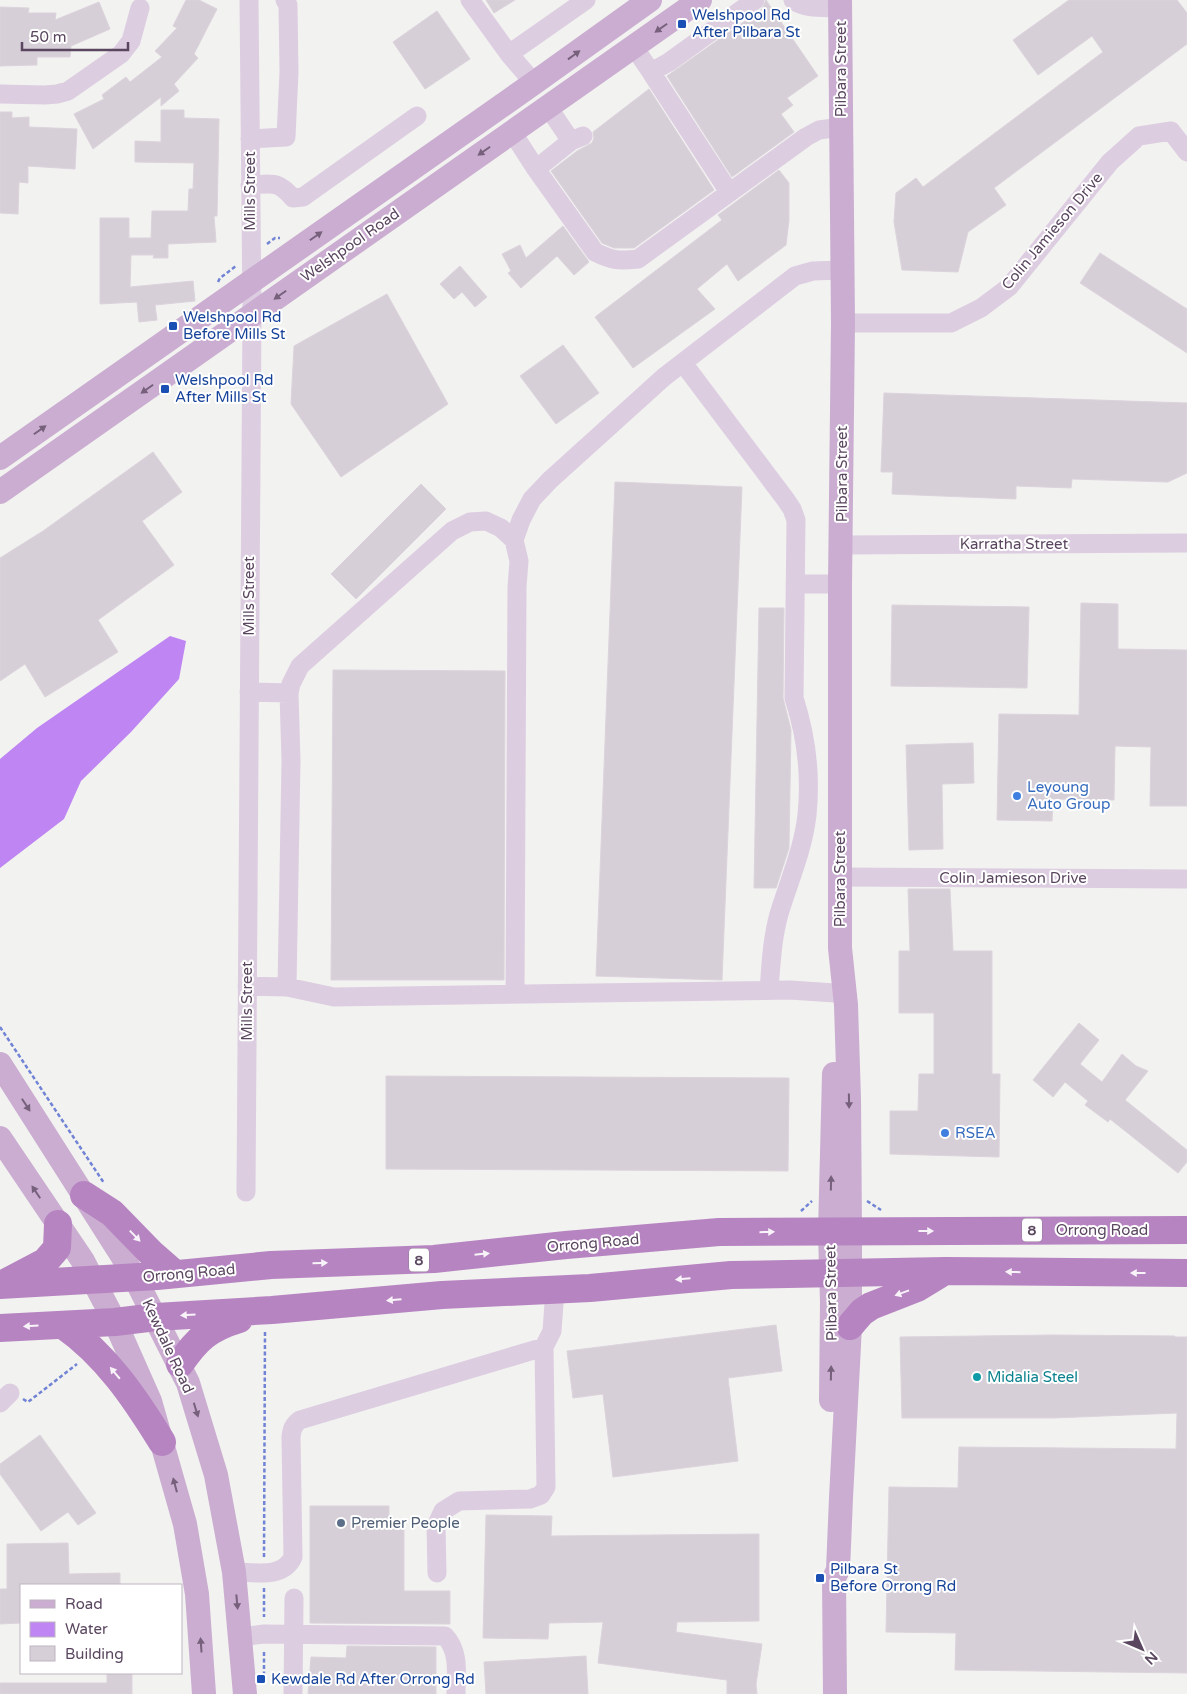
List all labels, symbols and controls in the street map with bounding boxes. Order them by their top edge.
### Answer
place label: Welshpool Rd After Pilbara St [692,6,801,41]
marker: Welshpool Rd After Pilbara St [676,18,688,30]
scale bar [22,20,129,52]
street label: Pilbara Street [832,21,850,117]
one-way arrow [654,23,667,33]
text: 50 m [30,28,67,46]
one-way arrow [567,50,581,60]
one-way arrow [477,146,491,156]
street label: Mills Street [241,151,259,231]
street label: Colin Jamieson Drive [998,169,1106,293]
street label: Welshpool Road [297,204,403,286]
one-way arrow [310,231,323,241]
one-way arrow [273,290,287,300]
place label: Welshpool Rd Before Mills St [183,308,286,343]
marker: Welshpool Rd Before Mills St [167,320,179,332]
place label: Welshpool Rd After Mills St [175,371,274,406]
marker: Welshpool Rd After Mills St [159,383,171,395]
one-way arrow [140,384,154,394]
one-way arrow [33,425,47,435]
street label: Pilbara Street [833,426,851,522]
street label: Karratha Street [960,535,1068,553]
street label: Mills Street [240,556,258,636]
place label: Leyoung Auto Group [1027,778,1110,813]
marker: Leyoung Auto Group [1011,790,1023,802]
street label: Pilbara Street [831,831,849,927]
street label: Colin Jamieson Drive [939,869,1087,887]
street label: Mills Street [238,961,256,1041]
one-way arrow [845,1093,853,1109]
one-way arrow [21,1098,31,1111]
place label: RSEA [955,1124,996,1142]
marker: RSEA [939,1127,951,1139]
one-way arrow [827,1175,835,1191]
one-way arrow [31,1185,41,1198]
road number: 8 [1022,1218,1042,1242]
street label: Orrong Road [1056,1221,1148,1239]
one-way arrow [918,1227,934,1235]
one-way arrow [760,1228,776,1236]
one-way arrow [129,1230,141,1242]
street label: Orrong Road [546,1230,640,1256]
street label: Pilbara Street [821,1244,841,1341]
road number: 8 [409,1248,429,1272]
one-way arrow [475,1250,491,1258]
one-way arrow [312,1259,328,1267]
street label: Orrong Road [142,1260,236,1286]
one-way arrow [1005,1268,1021,1276]
one-way arrow [1130,1269,1146,1277]
one-way arrow [675,1275,691,1283]
one-way arrow [894,1289,909,1297]
street label: Kewdale Road [138,1296,198,1396]
one-way arrow [385,1296,401,1304]
one-way arrow [180,1312,196,1320]
one-way arrow [23,1323,39,1331]
one-way arrow [827,1365,835,1381]
one-way arrow [109,1367,120,1380]
place label: Midalia Steel [987,1368,1078,1386]
marker: Midalia Steel [971,1371,983,1383]
one-way arrow [193,1402,201,1417]
one-way arrow [170,1478,178,1493]
place label: Premier People [351,1514,460,1532]
marker: Premier People [335,1517,347,1529]
place label: Pilbara St Before Orrong Rd [830,1560,956,1595]
marker: Pilbara St Before Orrong Rd [814,1572,826,1584]
legend [20,1584,182,1674]
text: Road [65,1595,103,1613]
one-way arrow [233,1595,241,1611]
text: Water [65,1620,108,1638]
north arrow [1117,1624,1167,1674]
one-way arrow [196,1637,204,1653]
text: Building [65,1645,124,1663]
text: N [1141,1648,1161,1668]
place label: Kewdale Rd After Orrong Rd [271,1670,475,1688]
marker: Kewdale Rd After Orrong Rd [255,1673,267,1685]

